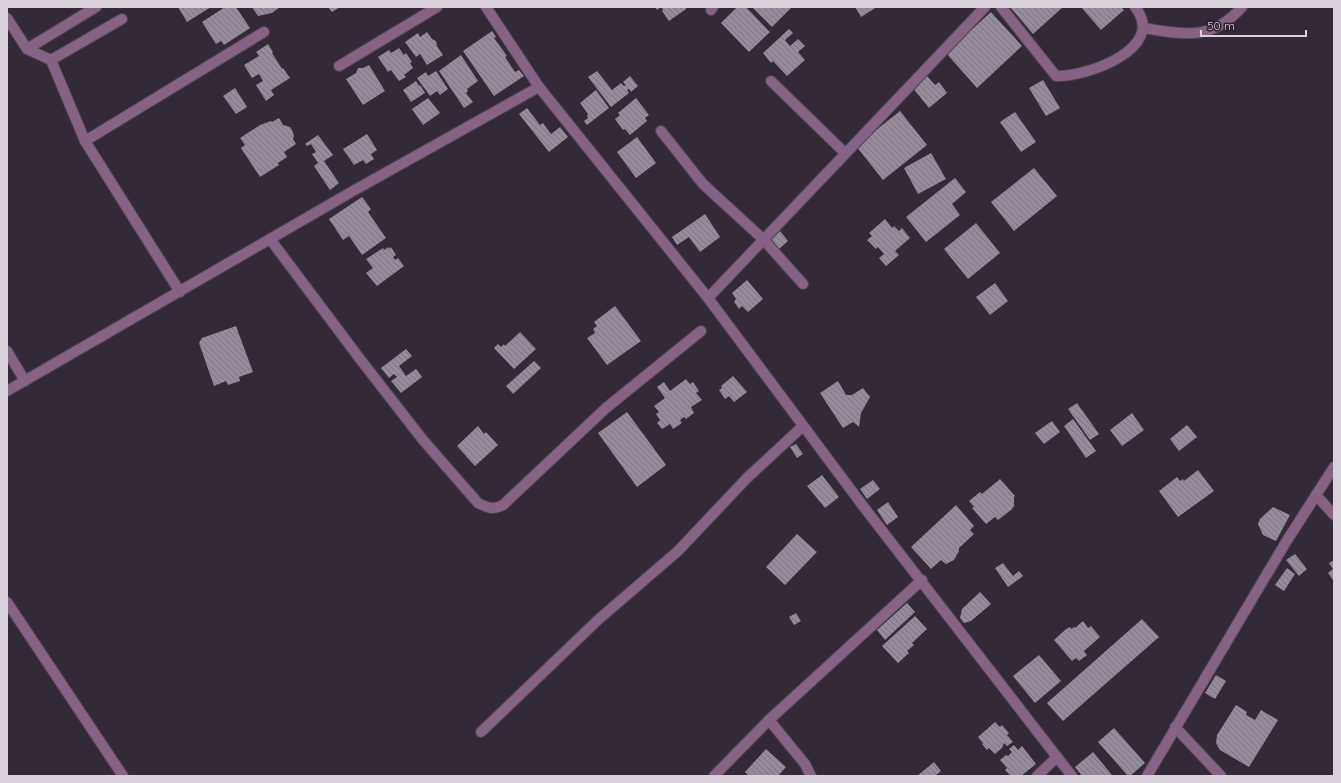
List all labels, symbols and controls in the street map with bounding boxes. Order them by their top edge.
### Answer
scale bar [1201,12,1306,38]
text: 50 m [1207,18,1235,33]

